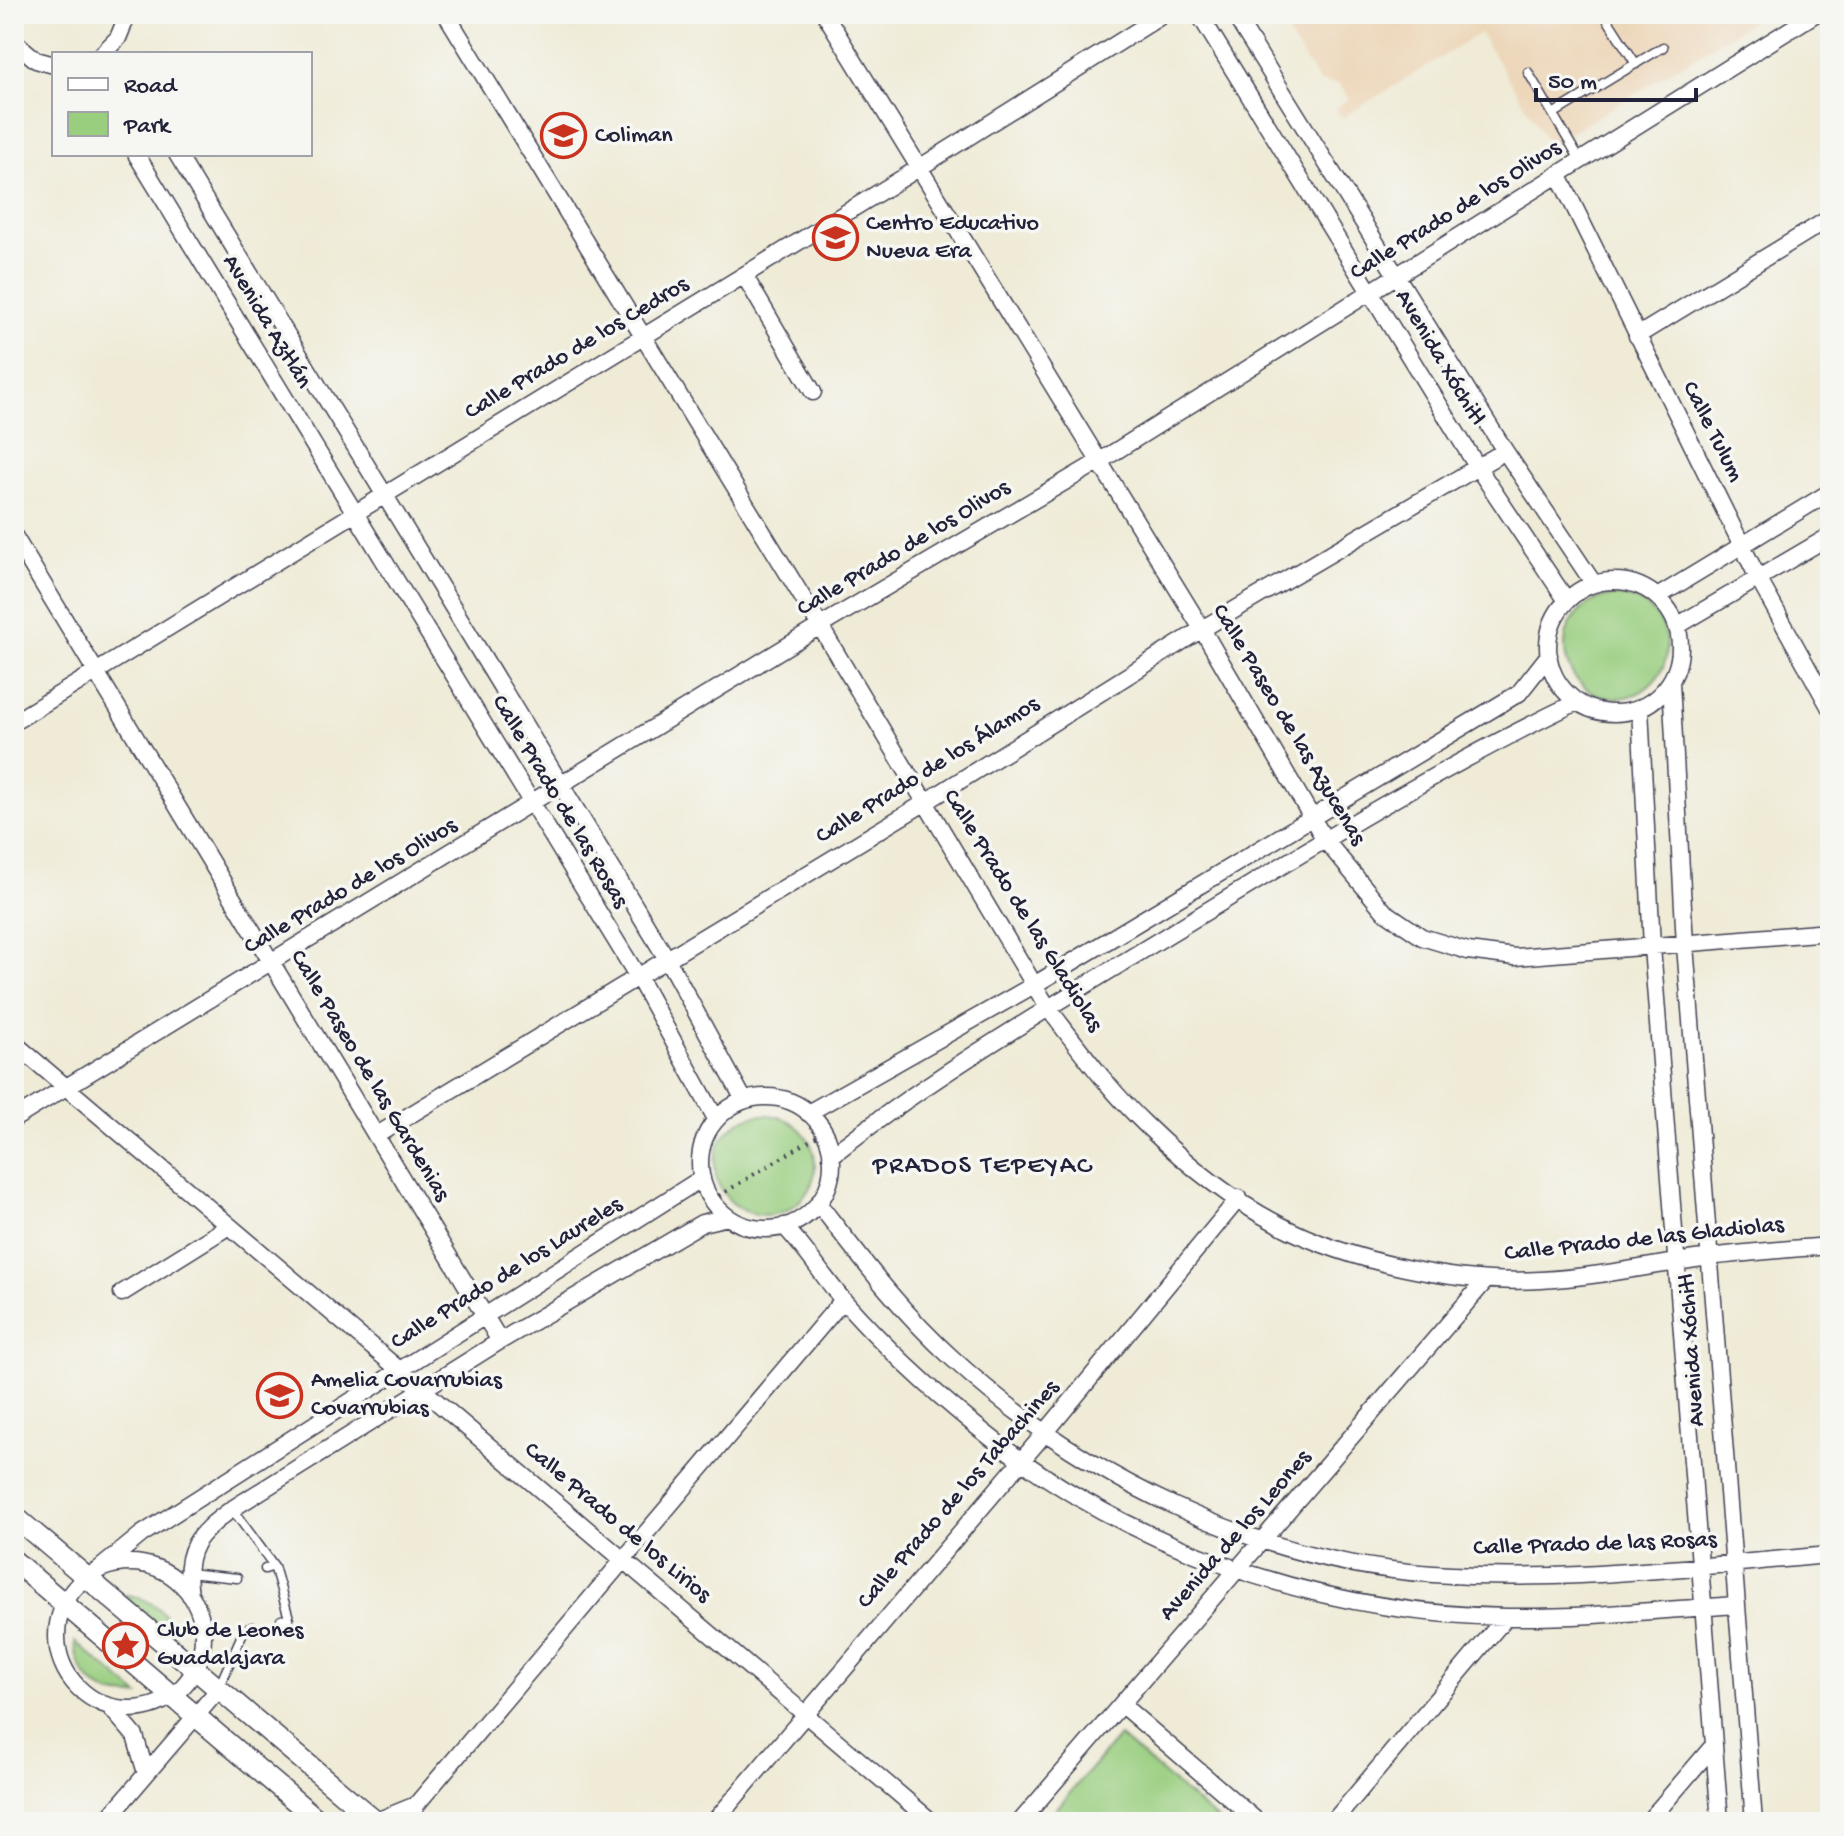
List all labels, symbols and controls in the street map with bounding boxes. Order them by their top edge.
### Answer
legend [52,52,312,156]
scale bar [1536,52,1696,102]
text: 50 m [1548,69,1597,98]
text: Road [124,73,178,102]
school or university icon: Coliman [540,112,588,160]
text: Park [123,113,172,142]
place label: Coliman [595,122,673,151]
street label: Calle Prado de los Olivos [1345,134,1568,288]
place label: Centro Educativo Nueva Era [866,210,1039,267]
school or university icon: Centro Educativo Nueva Era [811,214,859,262]
street label: Avenida Aztlán [215,250,318,395]
street label: Calle Prado de los Cedros [460,270,695,427]
street label: Avenida Xóchitl [1387,285,1491,431]
street label: Calle Tulum [1674,377,1750,487]
street label: Calle Prado de los Olivos [792,473,1017,624]
street label: Calle Paseo de las Azucenas [1204,599,1372,852]
street label: Calle Prado de las Rosas [484,690,635,915]
street label: Calle Prado de los Álamos [811,690,1046,852]
street label: Calle Prado de las Gladiolas [935,784,1109,1039]
street label: Calle Prado de los Olivos [239,811,464,962]
street label: Calle Paseo de las Gardenias [282,945,456,1208]
district label: PRADOS TEPEYAC [872,1152,1093,1183]
street label: Calle Prado de los Laureles [386,1190,629,1357]
street label: Calle Prado de las Gladiolas [1503,1211,1786,1269]
street label: Avenida Xóchitl [1673,1273,1713,1427]
place label: Amelia Covarrubias Covarrubias [311,1367,503,1424]
school or university icon: Amelia Covarrubias Covarrubias [256,1371,304,1419]
street label: Calle Prado de los Tabachines [852,1374,1067,1615]
street label: Calle Prado de los Lirios [517,1436,717,1611]
street label: Avenida de los Leones [1154,1444,1319,1628]
street label: Calle Prado de las Rosas [1473,1526,1718,1564]
place label: Club de Leones Guadalajara [157,1617,304,1674]
place icon: Club de Leones Guadalajara [102,1621,150,1669]

